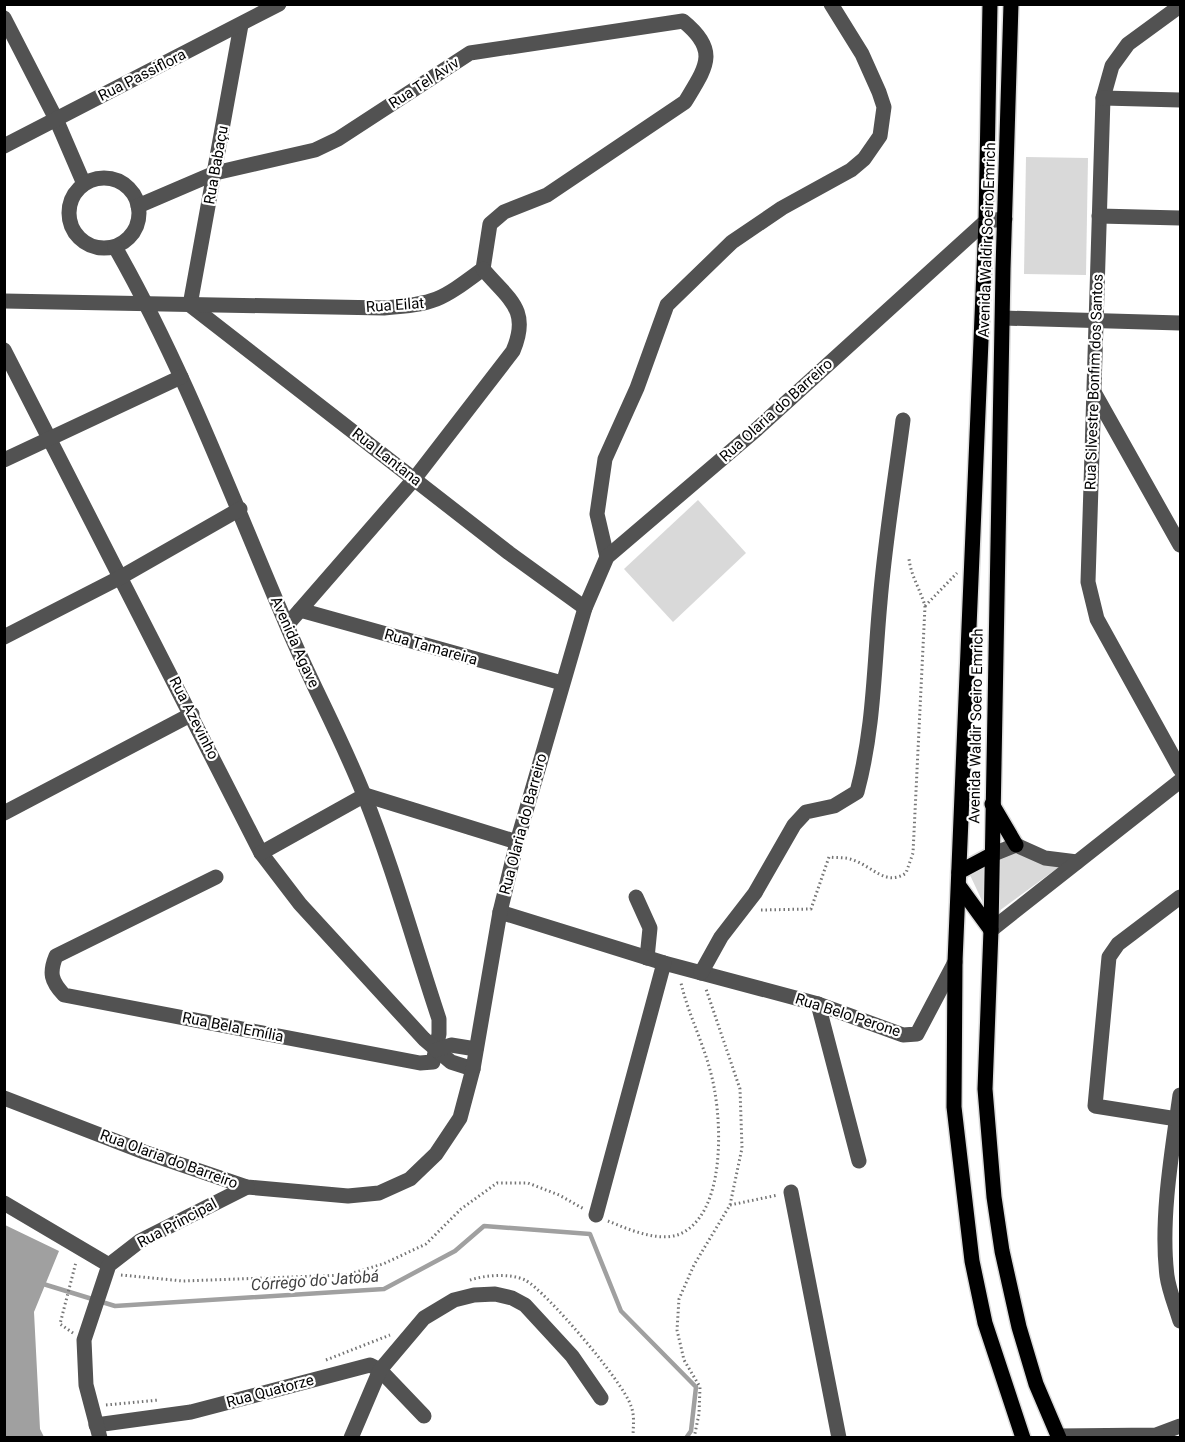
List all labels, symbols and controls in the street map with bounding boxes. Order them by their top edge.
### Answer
street label: Rua Passiflora [95,45,189,105]
street label: Rua Tel Aviv [385,54,463,112]
street label: Rua Babaçu [200,124,232,206]
street label: Avenida Waldir Soeiro Emrich [975,142,999,338]
street label: Rua Silvestre Bonfim dos Santos [1081,274,1107,490]
street label: Rua Eilat [365,294,425,316]
street label: Rua Olaria do Barreiro [716,355,836,465]
street label: Rua Lantana [349,424,425,490]
street label: Avenida Agave [267,593,323,691]
street label: Rua Tamareira [382,625,480,669]
street label: Avenida Waldir Soeiro Emrich [965,628,987,824]
street label: Rua Azevinho [165,674,223,762]
street label: Rua Olaria do Barreiro [495,751,551,897]
street label: Rua Belo Perone [793,989,903,1041]
street label: Rua Bela Emília [181,1008,285,1046]
street label: Rua Olaria do Barreiro [98,1126,240,1192]
street label: Rua Principal [134,1194,220,1252]
water label: Córrego do Jatobá [250,1267,380,1294]
street label: Rua Quatorze [224,1371,316,1411]

